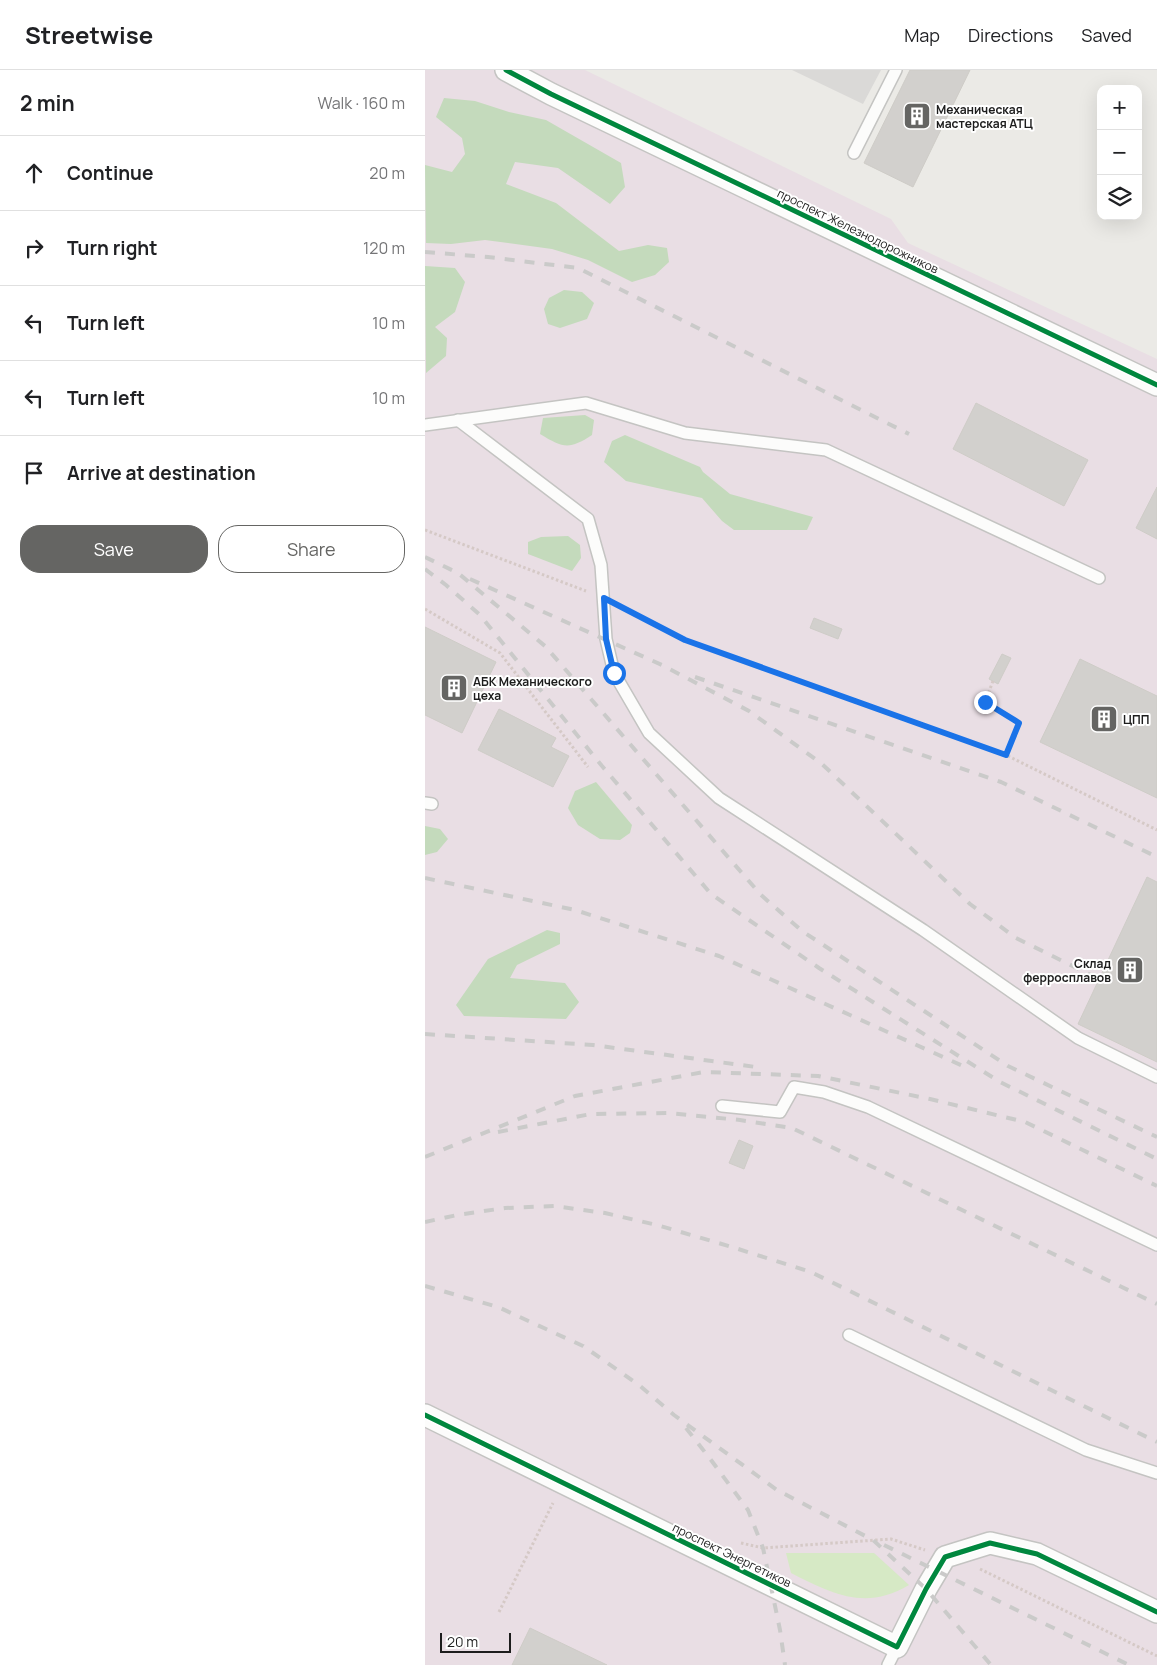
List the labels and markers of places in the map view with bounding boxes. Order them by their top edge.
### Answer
building icon: Механическая мастерская АТЦ [902,101,932,131]
place label: Механическая мастерская АТЦ [936,101,1033,132]
building icon: АБК Механического цеха [439,673,469,703]
place label: АБК Механического цеха [473,673,592,704]
building icon: ЦПП [1089,704,1119,734]
place label: ЦПП [1123,711,1149,728]
place label: Склад ферросплавов [1023,955,1111,986]
building icon: Склад ферросплавов [1115,955,1145,985]

